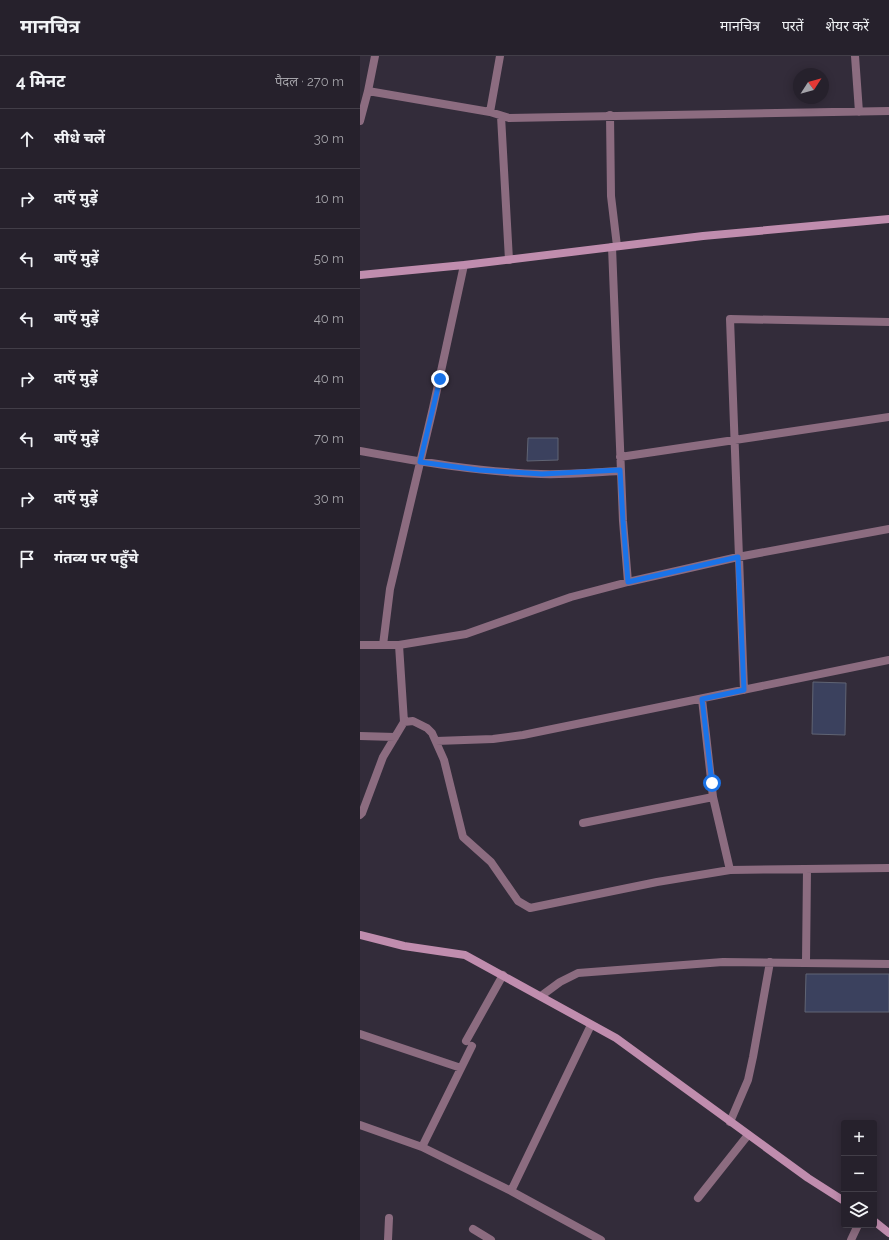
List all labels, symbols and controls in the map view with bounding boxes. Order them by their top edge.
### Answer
text: मानचित्र [20,15,80,37]
text: मानचित्र [720,18,760,34]
text: परतें [782,18,804,34]
text: शेयर करें [826,18,869,34]
north arrow [793,68,829,104]
text: 4 मिनट [16,71,65,91]
text: पैदल · 270 m [275,74,344,89]
icon: ahead [16,128,38,150]
text: सीधे चलें [54,129,105,147]
text: 30 m [314,131,344,146]
icon: right [16,188,38,210]
text: दाएँ मुड़ें [54,189,98,207]
text: 10 m [315,191,344,206]
icon: left [16,248,38,270]
text: बाएँ मुड़ें [54,249,99,267]
text: 50 m [314,251,344,266]
icon: left [16,308,38,330]
text: बाएँ मुड़ें [54,309,99,327]
text: 40 m [314,311,344,326]
icon: right [16,368,38,390]
text: दाएँ मुड़ें [54,369,98,387]
route end [431,370,449,388]
text: 40 m [314,371,344,386]
icon: left [16,428,38,450]
text: बाएँ मुड़ें [54,429,99,447]
text: 70 m [314,431,344,446]
icon: right [16,488,38,510]
text: दाएँ मुड़ें [54,489,98,507]
text: 30 m [314,491,344,506]
icon: arrive [16,548,38,570]
text: गंतव्य पर पहुँचे [54,549,138,567]
route start [703,774,721,792]
map controls [841,1120,877,1228]
button: + [841,1120,877,1156]
button: − [841,1156,877,1192]
button: layers [841,1192,877,1228]

